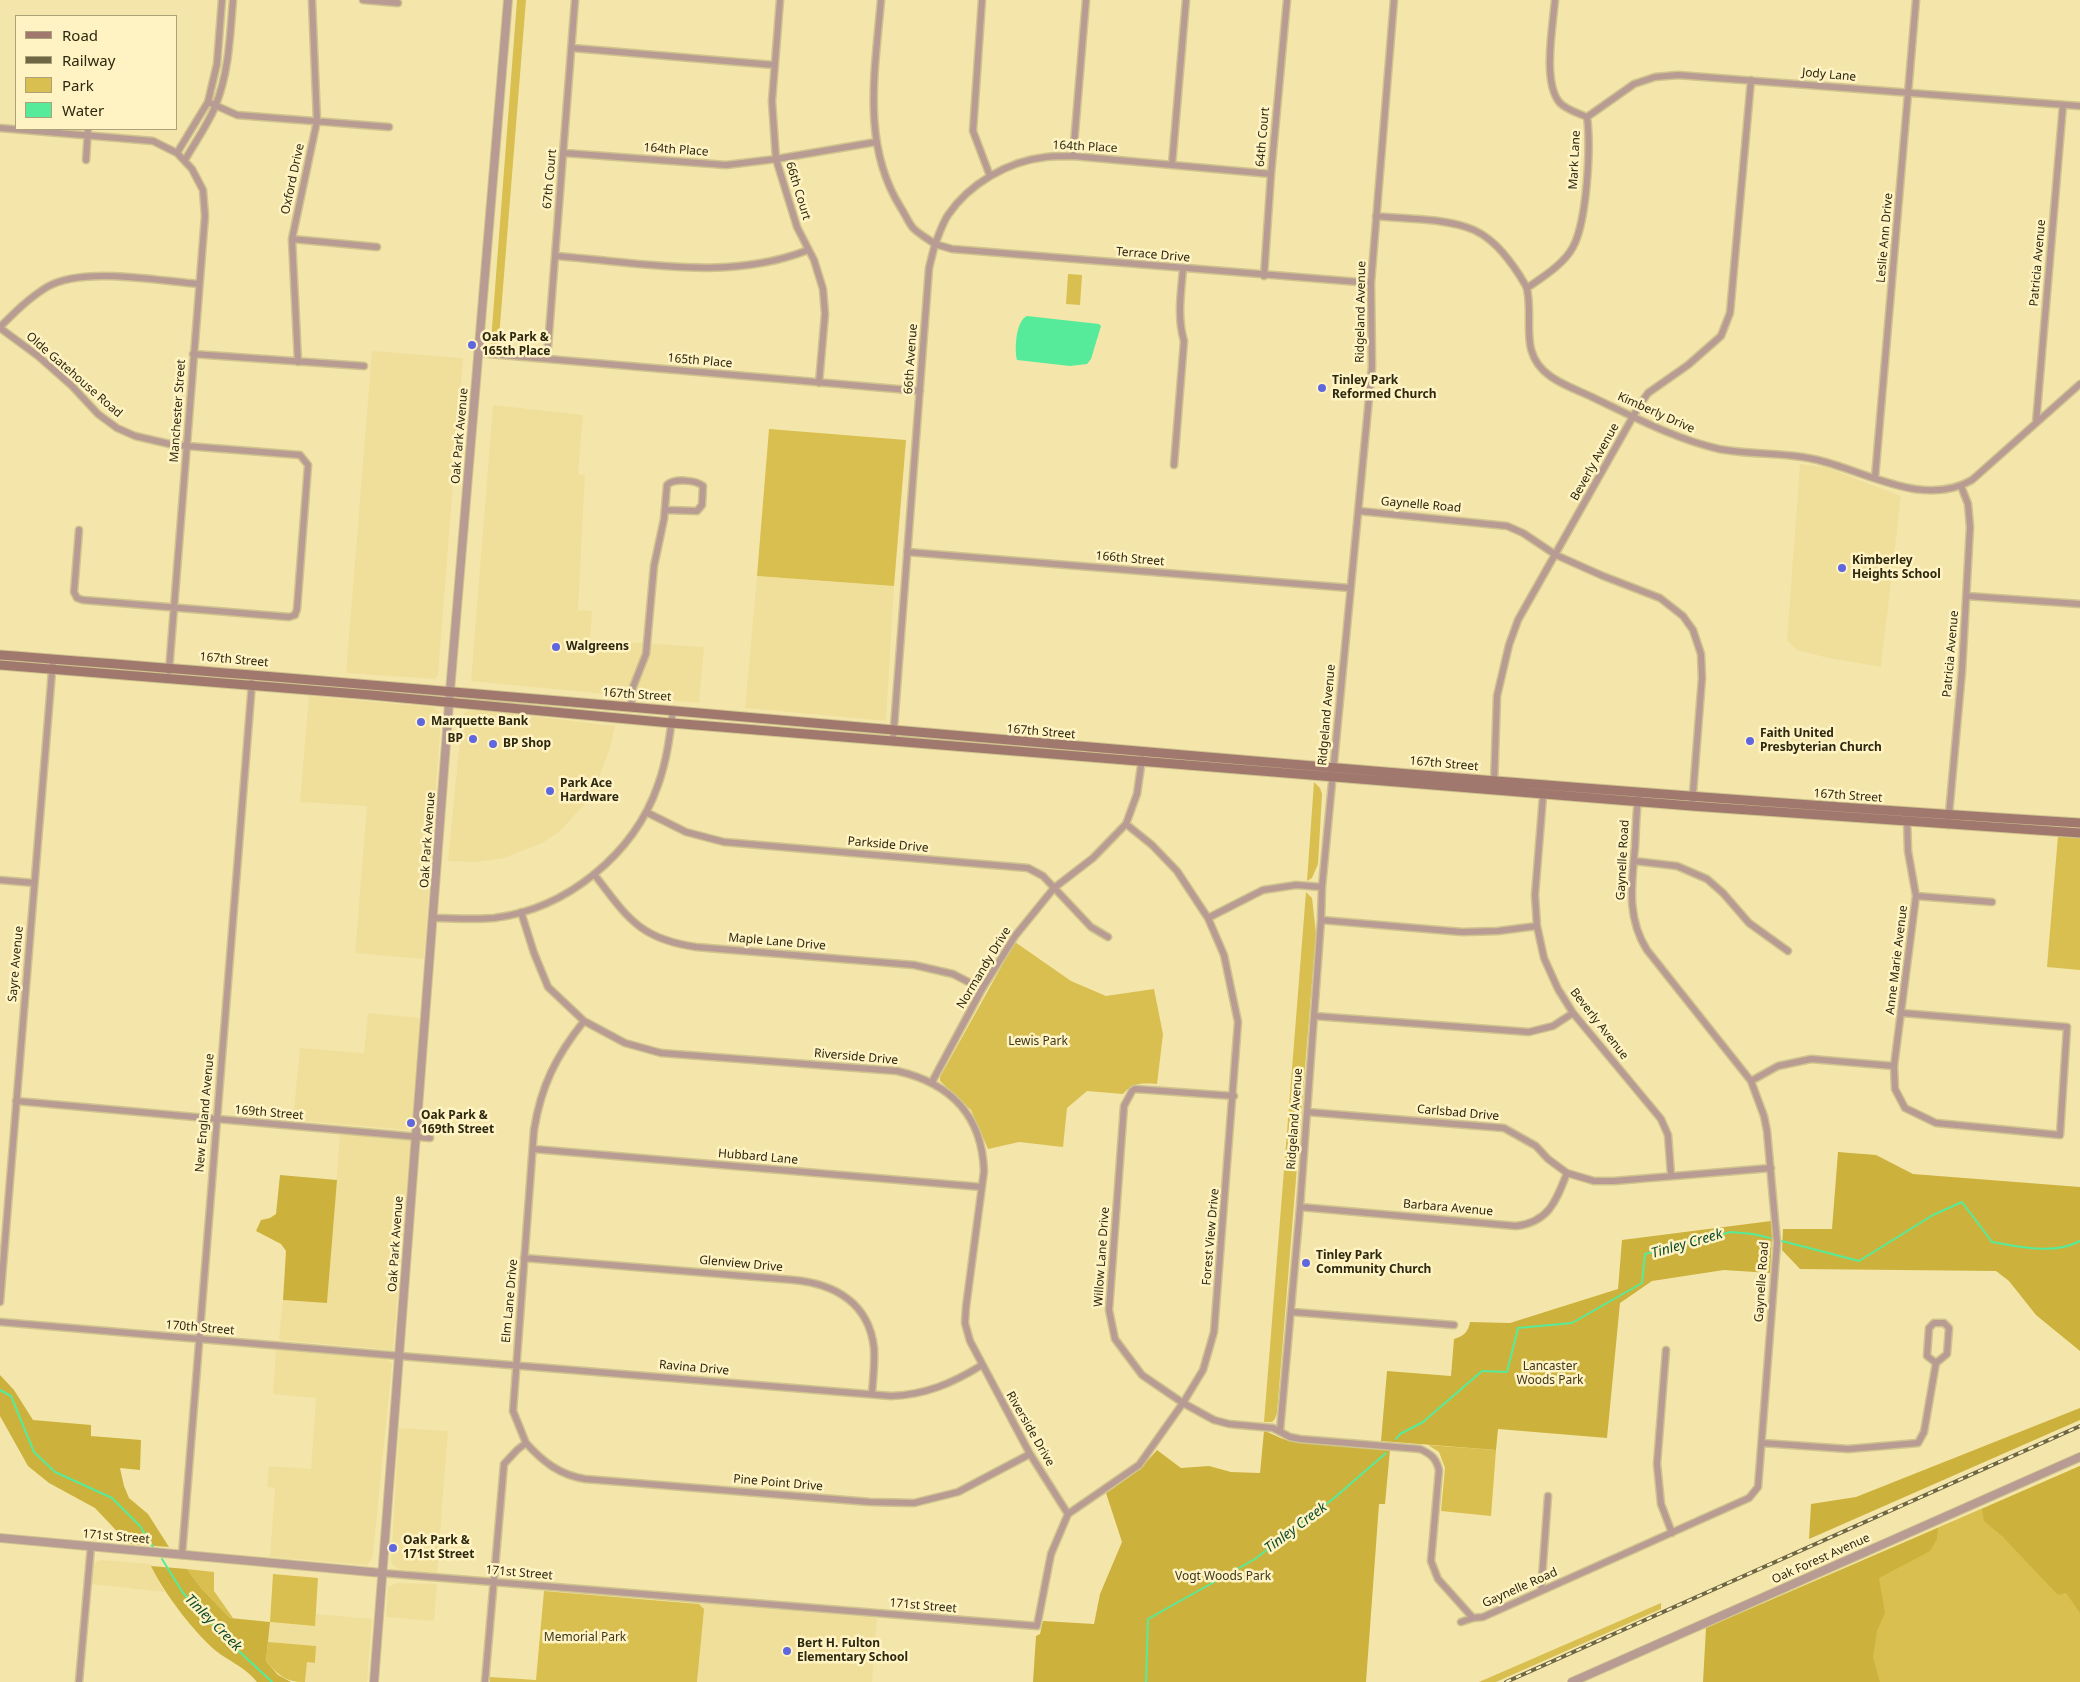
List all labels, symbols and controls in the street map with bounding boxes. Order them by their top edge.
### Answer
legend [15,15,178,130]
text: Road [62,25,98,45]
text: Railway [62,50,115,70]
street label: Jody Lane [1801,65,1857,85]
text: Park [62,75,94,95]
text: Water [62,100,104,120]
street label: 64th Court [1253,106,1273,168]
street label: Mark Lane [1566,130,1584,190]
street label: 164th Place [1052,138,1118,156]
street label: 164th Place [643,141,709,159]
street label: Oxford Drive [278,142,308,216]
street label: 67th Court [540,148,560,210]
street label: 66th Court [782,160,814,222]
street label: Leslie Ann Drive [1874,192,1896,284]
street label: Patricia Avenue [2027,219,2049,307]
street label: Terrace Drive [1115,245,1191,265]
street label: Ridgeland Avenue [1353,261,1369,363]
street label: 66th Avenue [901,323,921,395]
street label: Olde Gatehouse Road [23,329,125,421]
place label: Oak Park & 165th Place [482,331,550,359]
marker: Oak Park & 165th Place [466,339,478,351]
street label: 165th Place [667,351,733,371]
street label: Manchester Street [167,359,189,463]
place label: Tinley Park Reformed Church [1332,374,1437,402]
marker: Tinley Park Reformed Church [1316,382,1328,394]
street label: Oak Park Avenue [449,387,471,485]
street label: Kimberly Drive [1615,390,1697,436]
street label: Beverly Avenue [1568,421,1622,503]
street label: Gaynelle Road [1380,494,1462,516]
street label: 166th Street [1095,549,1165,569]
place label: Kimberley Heights School [1852,554,1941,582]
marker: Kimberley Heights School [1836,562,1848,574]
street label: Patricia Avenue [1940,610,1962,698]
place label: Walgreens [566,640,629,654]
marker: Walgreens [550,641,562,653]
street label: 167th Street [199,650,269,670]
street label: Ridgeland Avenue [1315,664,1339,766]
street label: 167th Street [602,685,672,705]
place label: Marquette Bank [431,715,528,729]
marker: Marquette Bank [415,716,427,728]
street label: 167th Street [1006,722,1076,742]
place label: Faith United Presbyterian Church [1760,727,1882,755]
place label: BP [448,732,463,746]
marker: BP [467,733,479,745]
marker: Faith United Presbyterian Church [1744,735,1756,747]
place label: BP Shop [503,737,551,751]
marker: BP Shop [487,738,499,750]
street label: 167th Street [1409,754,1479,774]
place label: Park Ace Hardware [560,777,619,805]
marker: Park Ace Hardware [544,785,556,797]
street label: 167th Street [1813,786,1883,806]
street label: Oak Park Avenue [417,791,439,889]
street label: Gaynelle Road [1614,819,1632,901]
street label: Parkside Drive [847,834,929,856]
street label: Anne Marie Avenue [1883,904,1911,1016]
street label: Normandy Drive [954,924,1014,1012]
street label: Sayre Avenue [6,925,26,1003]
street label: Maple Lane Drive [728,931,826,953]
street label: Beverly Avenue [1567,985,1631,1063]
park label: Lewis Park [1008,1035,1068,1049]
street label: Riverside Drive [813,1046,899,1068]
street label: New England Avenue [193,1053,217,1173]
street label: Ridgeland Avenue [1284,1068,1306,1170]
street label: Carlsbad Drive [1416,1102,1500,1124]
street label: 169th Street [234,1103,304,1123]
place label: Oak Park & 169th Street [421,1109,494,1137]
marker: Oak Park & 169th Street [405,1117,417,1129]
street label: Hubbard Lane [717,1146,799,1168]
street label: Forest View Drive [1200,1188,1222,1286]
street label: Oak Park Avenue [385,1195,407,1293]
street label: Barbara Avenue [1402,1197,1494,1219]
street label: Willow Lane Drive [1091,1207,1113,1307]
water label: Tinley Creek [1649,1226,1725,1262]
street label: Gaynelle Road [1752,1241,1772,1323]
place label: Tinley Park Community Church [1316,1249,1431,1277]
street label: Glenview Drive [699,1253,783,1275]
marker: Tinley Park Community Church [1300,1257,1312,1269]
street label: Elm Lane Drive [499,1258,521,1344]
street label: 170th Street [165,1318,235,1338]
street label: Ravina Drive [658,1358,730,1378]
park label: Lancaster Woods Park [1516,1360,1584,1388]
street label: Riverside Drive [1003,1389,1057,1469]
street label: Pine Point Drive [733,1472,823,1494]
water label: Tinley Creek [1262,1499,1330,1557]
street label: 171st Street [82,1527,150,1547]
street label: Oak Forest Avenue [1770,1531,1872,1587]
place label: Oak Park & 171st Street [403,1534,474,1562]
marker: Oak Park & 171st Street [387,1542,399,1554]
street label: 171st Street [485,1563,553,1583]
street label: Gaynelle Road [1480,1565,1560,1611]
park label: Vogt Woods Park [1175,1570,1271,1584]
water label: Tinley Creek [181,1591,245,1655]
street label: 171st Street [889,1596,957,1616]
park label: Memorial Park [544,1631,626,1645]
place label: Bert H. Fulton Elementary School [797,1637,908,1665]
marker: Bert H. Fulton Elementary School [781,1645,793,1657]

